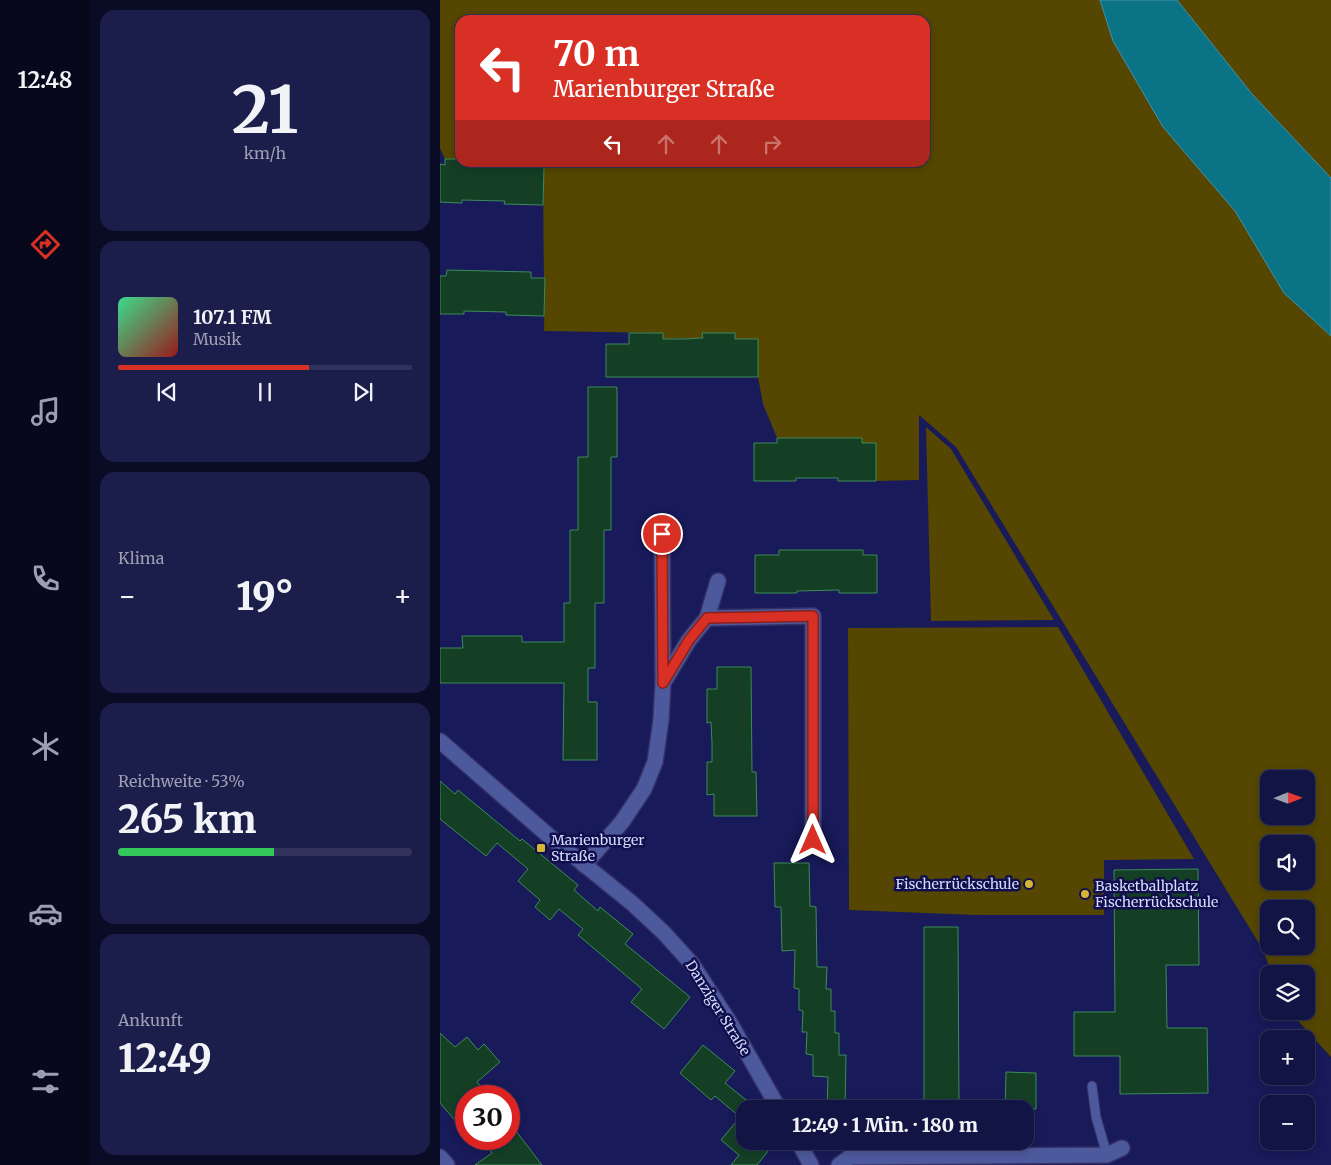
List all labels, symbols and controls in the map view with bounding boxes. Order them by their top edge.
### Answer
text: 70 m [553,32,640,76]
icon: left [470,35,535,100]
text: 12:48 [17,66,73,94]
text: 21 [232,69,298,151]
text: Marienburger Straße [553,75,775,103]
icon: left [599,130,627,158]
icon: ahead [652,130,680,158]
icon: ahead [705,130,733,158]
icon: right [758,130,786,158]
text: km/h [244,143,286,163]
icon: directions [28,227,63,262]
text: 107.1 FM [193,305,272,329]
text: Musik [193,329,241,349]
icon: previous [153,378,181,406]
icon: pause [251,378,279,406]
icon: next [349,378,377,406]
icon: music [28,394,63,429]
pin [641,513,683,555]
icon: arrive [648,520,676,548]
text: Klima [118,548,164,568]
icon: phone [28,561,63,596]
text: 19° [236,573,294,620]
text: − [118,578,137,614]
text: + [393,578,412,614]
icon: climate [28,729,63,764]
north arrow [1260,770,1315,825]
map controls [1260,770,1315,1150]
text: Reichweite · 53% [118,771,245,791]
text: 265 km [118,796,256,843]
position arrow [786,813,838,865]
place label: Marienburger Straße [551,831,645,865]
button: sound [1260,835,1315,890]
marker: Marienburger Straße [535,842,547,854]
place label: Fischerrückschule [896,875,1019,893]
place label: Basketballplatz Fischerrückschule [1095,877,1218,911]
marker: Fischerrückschule [1023,878,1035,890]
marker: Basketballplatz Fischerrückschule [1079,888,1091,900]
icon: car [28,896,63,931]
button: search [1260,900,1315,955]
street label: Danziger Straße [682,957,754,1059]
button: layers [1260,965,1315,1020]
text: Ankunft [118,1010,183,1030]
button: + [1260,1030,1315,1085]
text: 12:49 [118,1035,212,1082]
icon: filters [28,1064,63,1099]
speed limit sign: 30 [455,1085,520,1150]
button: − [1260,1095,1315,1150]
text: 12:49 · 1 Min. · 180 m [792,1113,978,1137]

